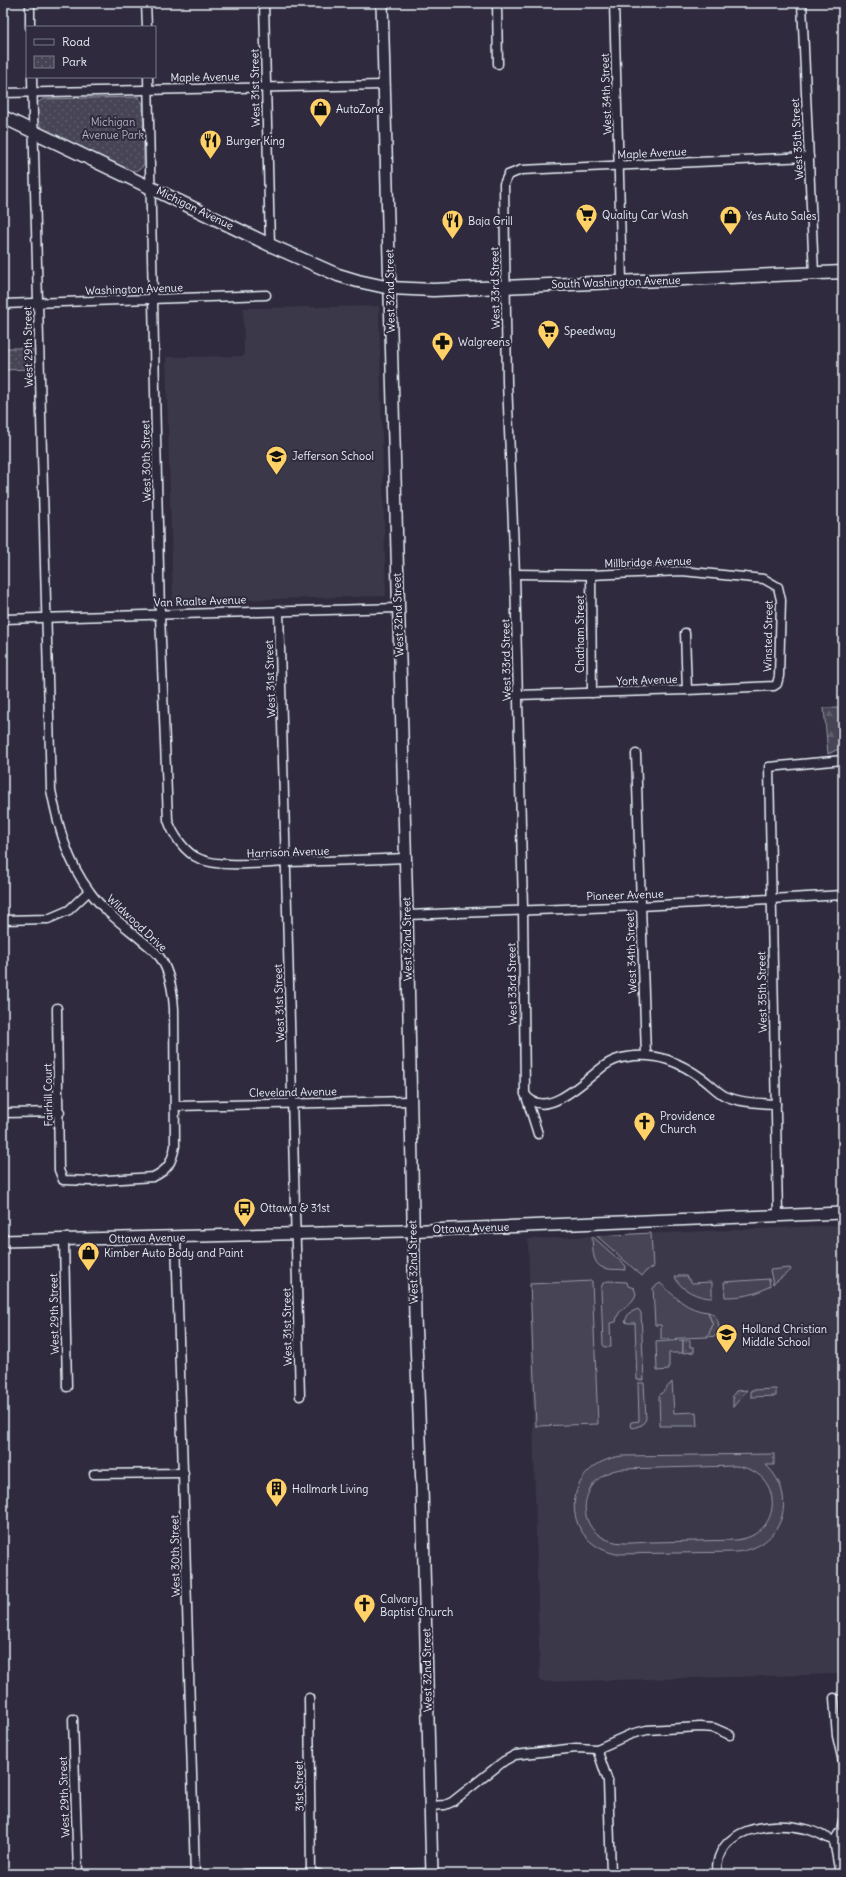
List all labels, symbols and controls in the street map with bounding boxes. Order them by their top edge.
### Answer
legend [26,26,156,78]
text: Road [62,34,90,49]
street label: West 31st Street [247,49,263,127]
street label: West 34th Street [598,53,614,135]
text: Park [62,54,87,69]
street label: Maple Avenue [170,69,240,85]
shop icon: AutoZone [308,96,334,129]
street label: West 35th Street [788,98,806,180]
place label: AutoZone [336,102,384,116]
park label: Michigan Avenue Park [82,115,144,142]
restaurant icon: Burger King [198,128,224,161]
place label: Burger King [226,134,285,148]
street label: Maple Avenue [617,144,687,162]
street label: Michigan Avenue [154,183,236,233]
supermarket icon: Quality Car Wash [574,202,600,235]
shop icon: Yes Auto Sales [717,203,743,236]
restaurant icon: Baja Grill [440,208,466,241]
place label: Quality Car Wash [602,208,688,222]
place label: Yes Auto Sales [746,209,817,223]
place label: Baja Grill [468,214,513,228]
street label: West 33rd Street [487,247,503,329]
street label: West 32nd Street [382,249,398,333]
street label: South Washington Avenue [551,273,681,291]
street label: Washington Avenue [85,280,183,298]
street label: West 29th Street [20,306,36,388]
supermarket icon: Speedway [535,318,561,351]
place label: Speedway [564,324,616,338]
pharmacy icon: Walgreens [430,329,456,362]
place label: Walgreens [458,335,510,349]
street label: West 30th Street [138,419,154,502]
school or university icon: Jefferson School [263,443,289,476]
place label: Jefferson School [292,449,374,463]
street label: Millbridge Avenue [604,553,692,571]
street label: West 32nd Street [390,573,406,657]
street label: Van Raalte Avenue [153,592,247,610]
street label: Chatham Street [573,595,587,673]
street label: Winsted Street [760,600,776,672]
street label: West 33rd Street [498,619,514,701]
street label: West 31st Street [262,639,278,718]
street label: York Avenue [616,672,678,688]
street label: Harrison Avenue [246,844,330,860]
street label: Pioneer Avenue [586,887,664,903]
street label: Wildwood Drive [104,891,170,955]
street label: West 32nd Street [399,897,415,981]
street label: West 34th Street [623,912,639,994]
street label: West 33rd Street [504,943,520,1025]
street label: West 35th Street [754,951,770,1033]
street label: West 31st Street [271,963,287,1042]
street label: Fairhill Court [40,1063,56,1127]
street label: Cleveland Avenue [249,1084,337,1100]
church icon: Providence Church [631,1109,657,1142]
place label: Providence Church [660,1109,715,1136]
bus stop icon: Ottawa & 31st [232,1195,258,1228]
place label: Ottawa & 31st [260,1201,330,1215]
street label: West 32nd Street [405,1220,421,1304]
street label: Ottawa Avenue [432,1220,510,1236]
street label: Ottawa Avenue [109,1230,185,1246]
shop icon: Kimber Auto Body and Paint [76,1240,102,1273]
place label: Kimber Auto Body and Paint [104,1246,244,1260]
street label: West 29th Street [46,1273,62,1355]
street label: West 31st Street [279,1288,295,1366]
school or university icon: Holland Christian Middle School [714,1322,740,1355]
place label: Holland Christian Middle School [742,1322,827,1349]
building icon: Hallmark Living [264,1476,290,1509]
place label: Hallmark Living [292,1482,369,1496]
street label: West 30th Street [167,1514,183,1597]
church icon: Calvary Baptist Church [351,1592,377,1625]
place label: Calvary Baptist Church [380,1592,453,1619]
street label: West 32nd Street [419,1628,435,1712]
street label: West 29th Street [56,1756,72,1838]
street label: 31st Street [292,1760,306,1812]

